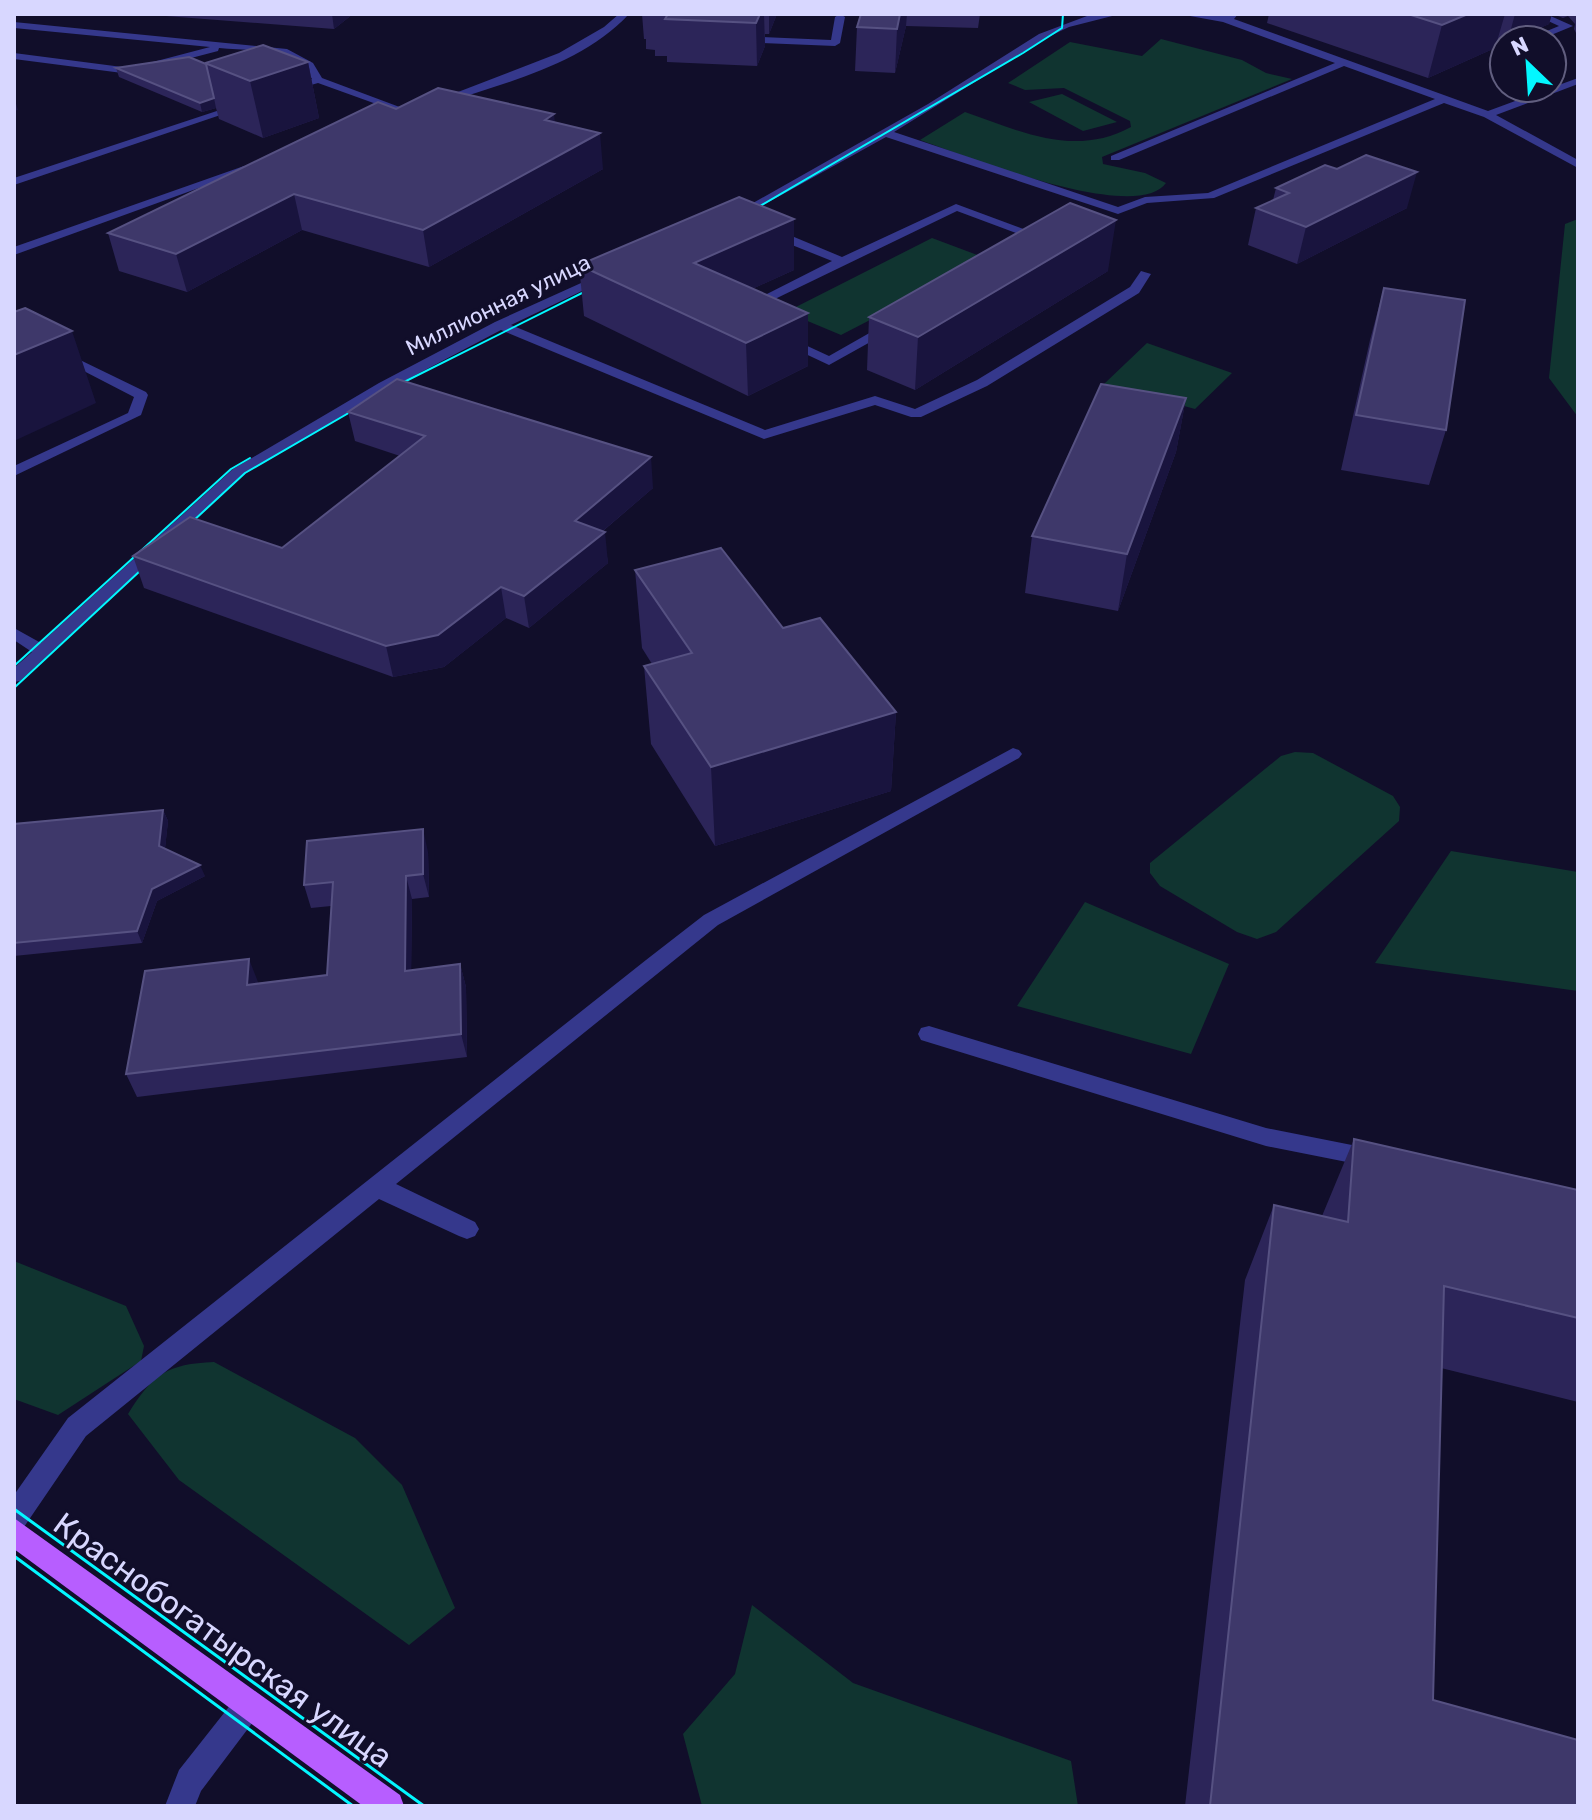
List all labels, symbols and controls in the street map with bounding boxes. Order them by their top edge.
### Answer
north arrow [1488,24,1568,104]
text: N [1507,31,1533,62]
street label: Миллионная улица [401,249,595,361]
street label: Краснобогатырская улица [46,1504,400,1776]

